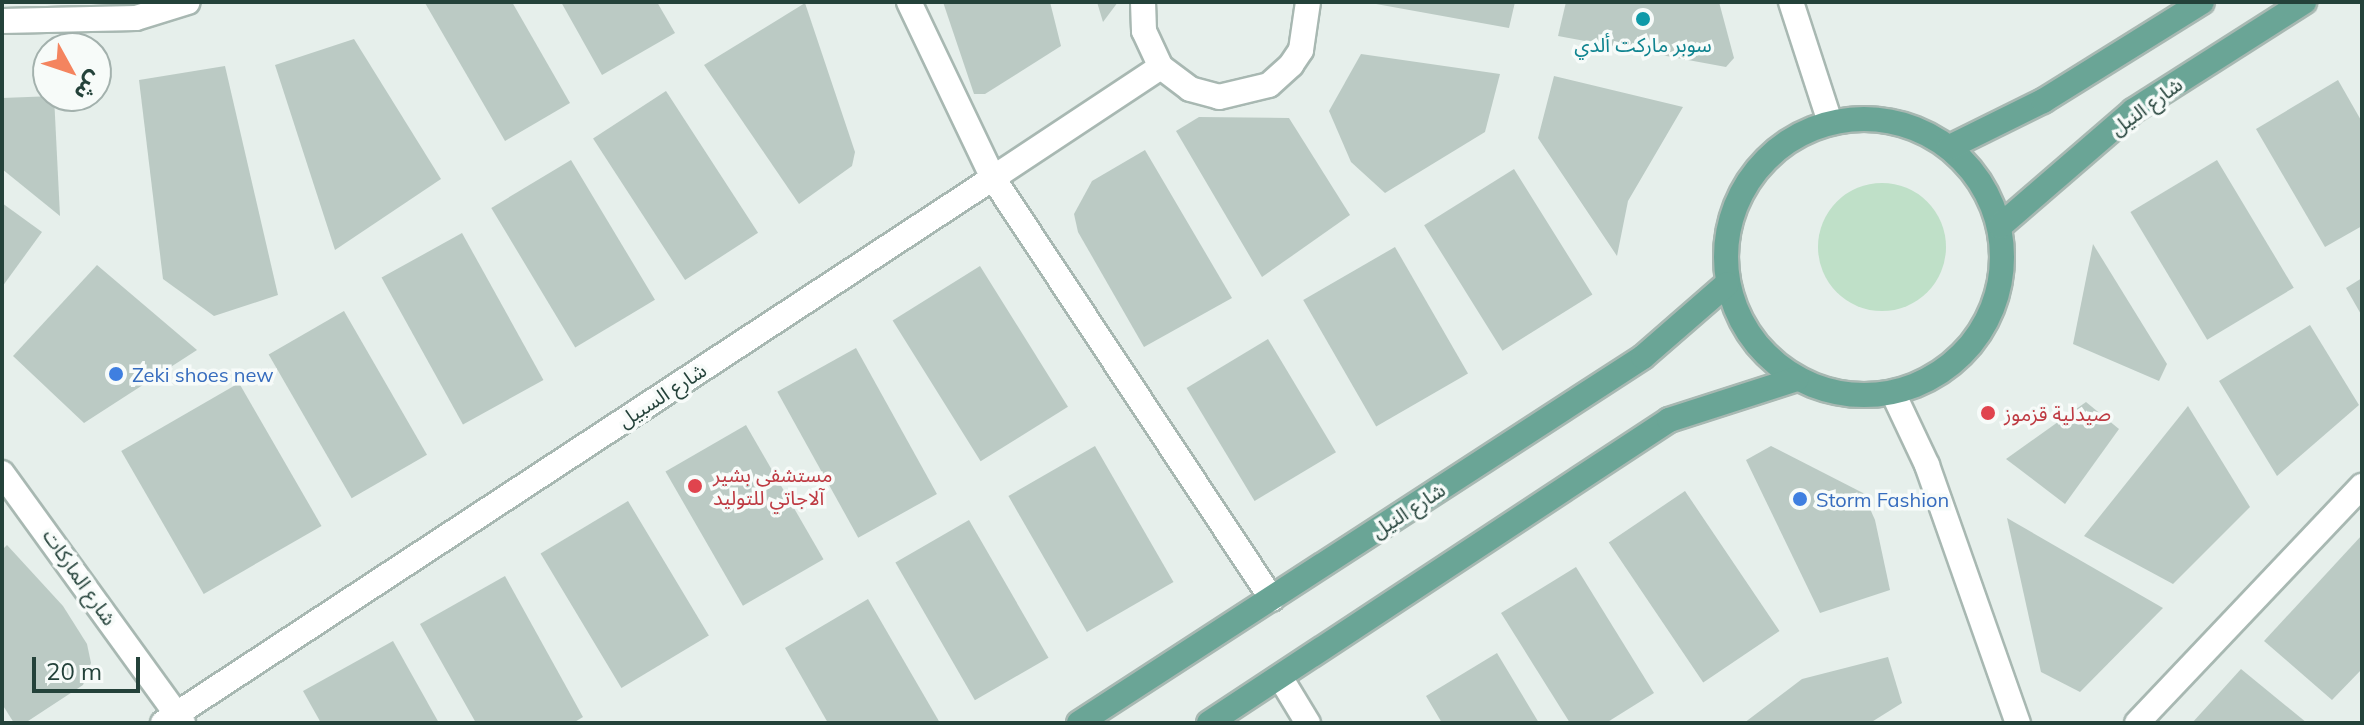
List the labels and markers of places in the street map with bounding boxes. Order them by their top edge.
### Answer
marker: سوبر ماركت ألدي [1634,10,1652,28]
place label: سوبر ماركت ألدي [1574,32,1712,56]
place label: Zeki shoes new [132,362,274,386]
marker: Zeki shoes new [107,365,125,383]
place label: صيدلية قزموز [2004,401,2111,425]
marker: صيدلية قزموز [1979,404,1997,422]
place label: مستشفى بشير آلاجاتي للتوليد [713,462,833,509]
marker: مستشفى بشير آلاجاتي للتوليد [684,475,706,497]
place label: Storm Fashion [1816,487,1949,511]
marker: Storm Fashion [1791,490,1809,508]

